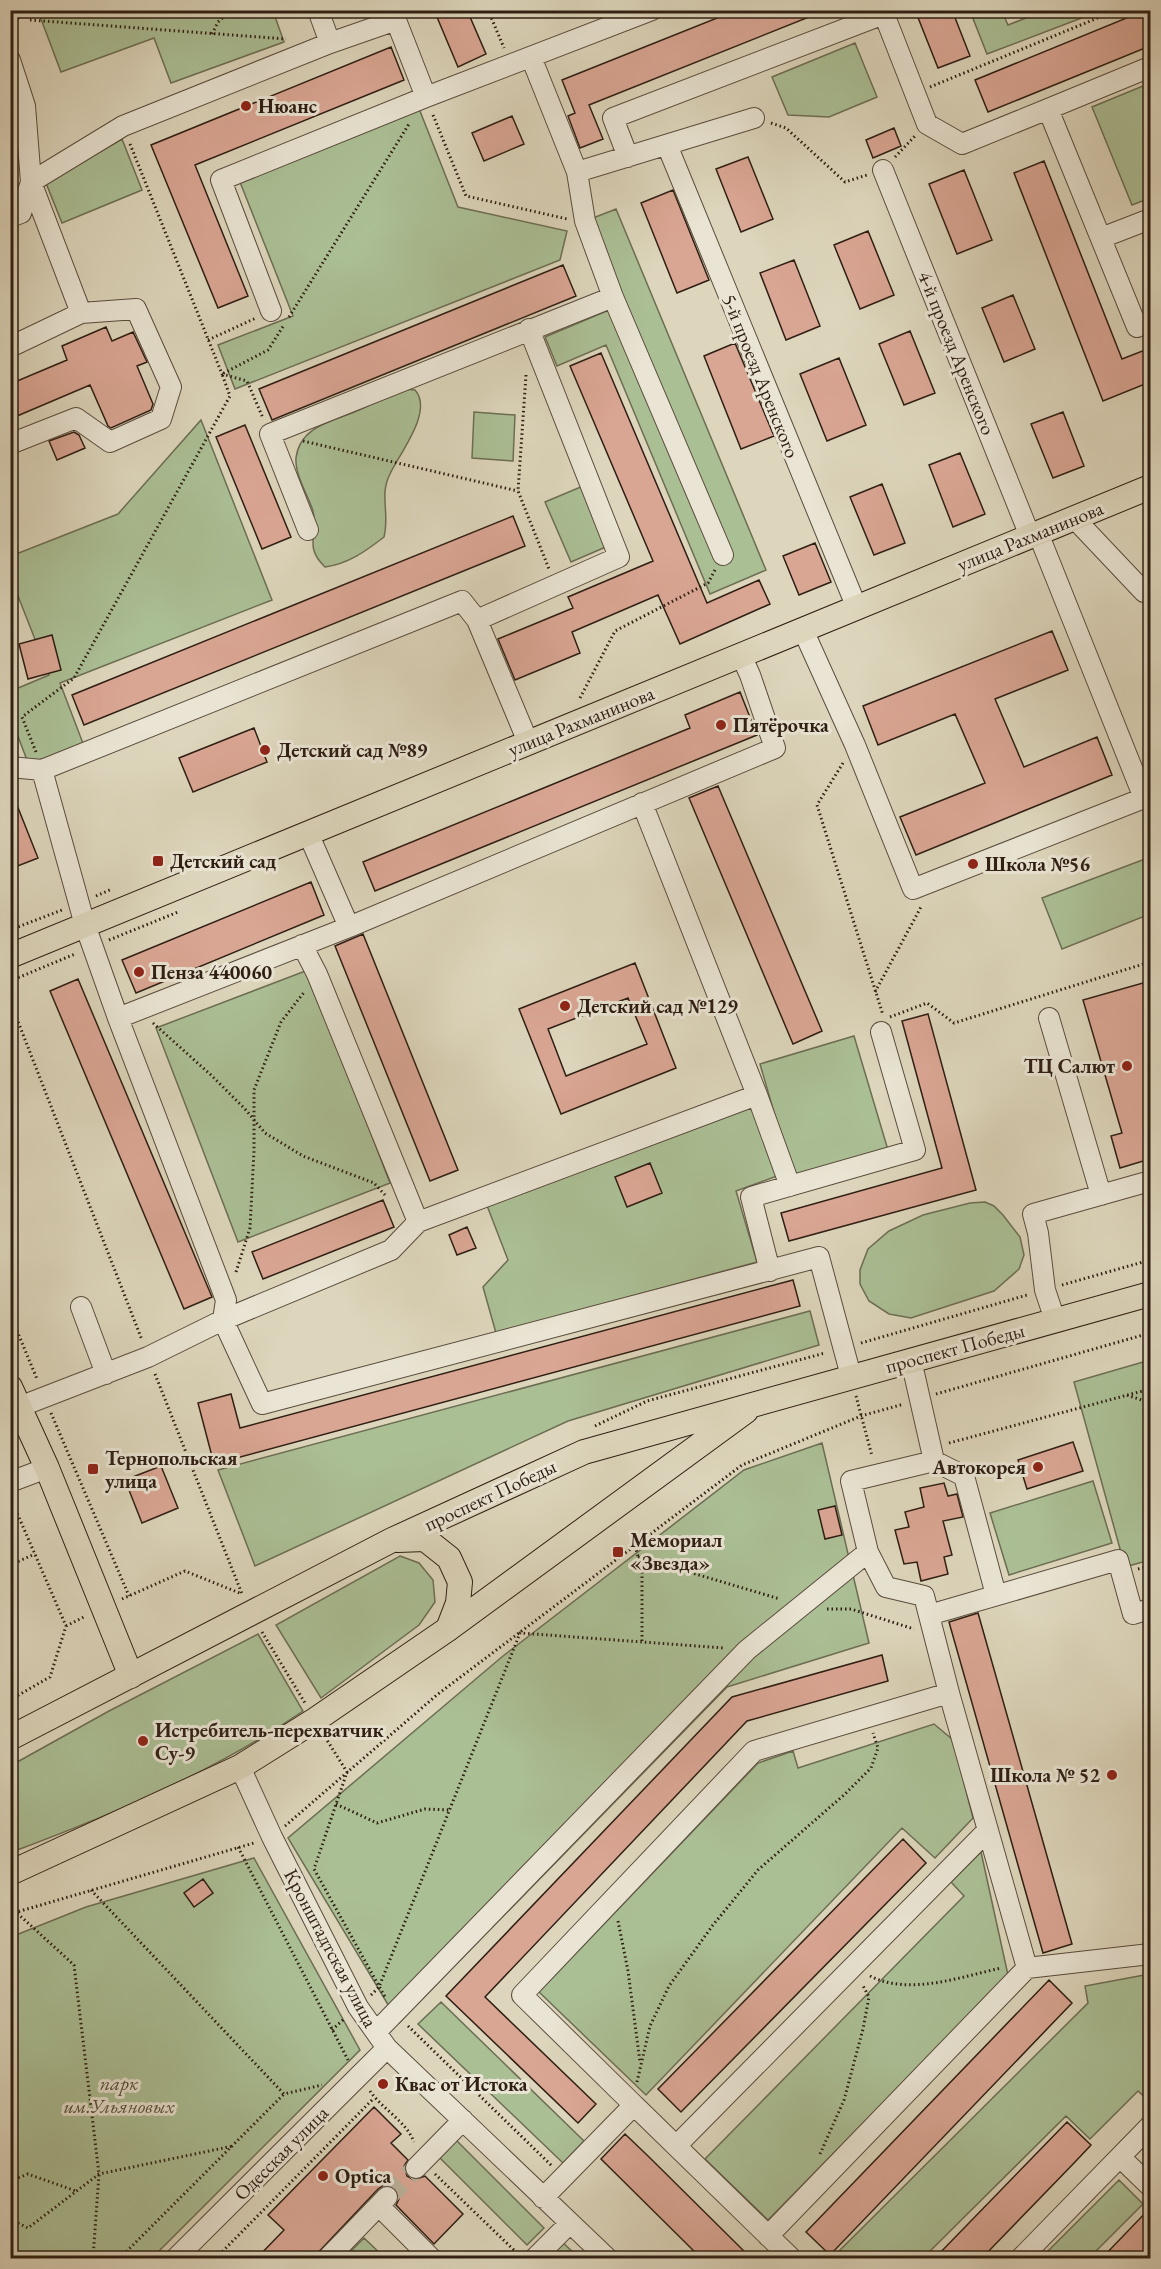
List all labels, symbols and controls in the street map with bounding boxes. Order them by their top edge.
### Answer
place label: Нюанс [258,93,317,119]
marker: Нюанс [239,99,253,113]
street label: 4-й проезд Аренского [912,267,1002,439]
street label: 5-й проезд Аренского [716,290,806,462]
street label: улица Рахманинова [953,495,1107,577]
street label: улица Рахманинова [504,680,658,762]
place label: Пятёрочка [733,712,829,738]
marker: Пятёрочка [714,718,728,732]
place label: Детский сад №89 [277,737,428,763]
marker: Детский сад №89 [258,743,272,757]
place label: Детский сад [170,848,277,874]
place label: Школа №56 [985,851,1090,877]
marker: Детский сад [151,854,165,868]
marker: Школа №56 [966,857,980,871]
place label: Пенза 440060 [151,959,273,985]
marker: Пенза 440060 [132,965,146,979]
place label: Детский сад №129 [577,993,738,1019]
marker: Детский сад №129 [558,999,572,1013]
place label: ТЦ Салют [1023,1053,1115,1079]
marker: ТЦ Салют [1120,1059,1134,1073]
street label: проспект Победы [883,1317,1027,1379]
place label: Тернопольская улица [105,1445,238,1494]
street label: проспект Победы [420,1453,560,1537]
place label: Автокорея [931,1454,1026,1480]
marker: Автокорея [1031,1460,1045,1474]
marker: Тернопольская улица [86,1462,100,1476]
place label: Мемориал «Звезда» [630,1527,722,1576]
marker: Мемориал «Звезда» [611,1545,625,1559]
place label: Истребитель-перехватчик Су-9 [155,1717,384,1766]
marker: Истребитель-перехватчик Су-9 [136,1734,150,1748]
place label: Школа № 52 [990,1762,1100,1788]
marker: Школа № 52 [1105,1768,1119,1782]
street label: Кронштадтская улица [278,1864,384,2032]
park label: парк им.Ульяновых [64,2070,176,2119]
place label: Квас от Истока [395,2071,528,2097]
marker: Квас от Истока [376,2077,390,2091]
street label: Одесская улица [228,2100,334,2206]
place label: Optica [335,2163,391,2189]
marker: Optica [316,2169,330,2183]

